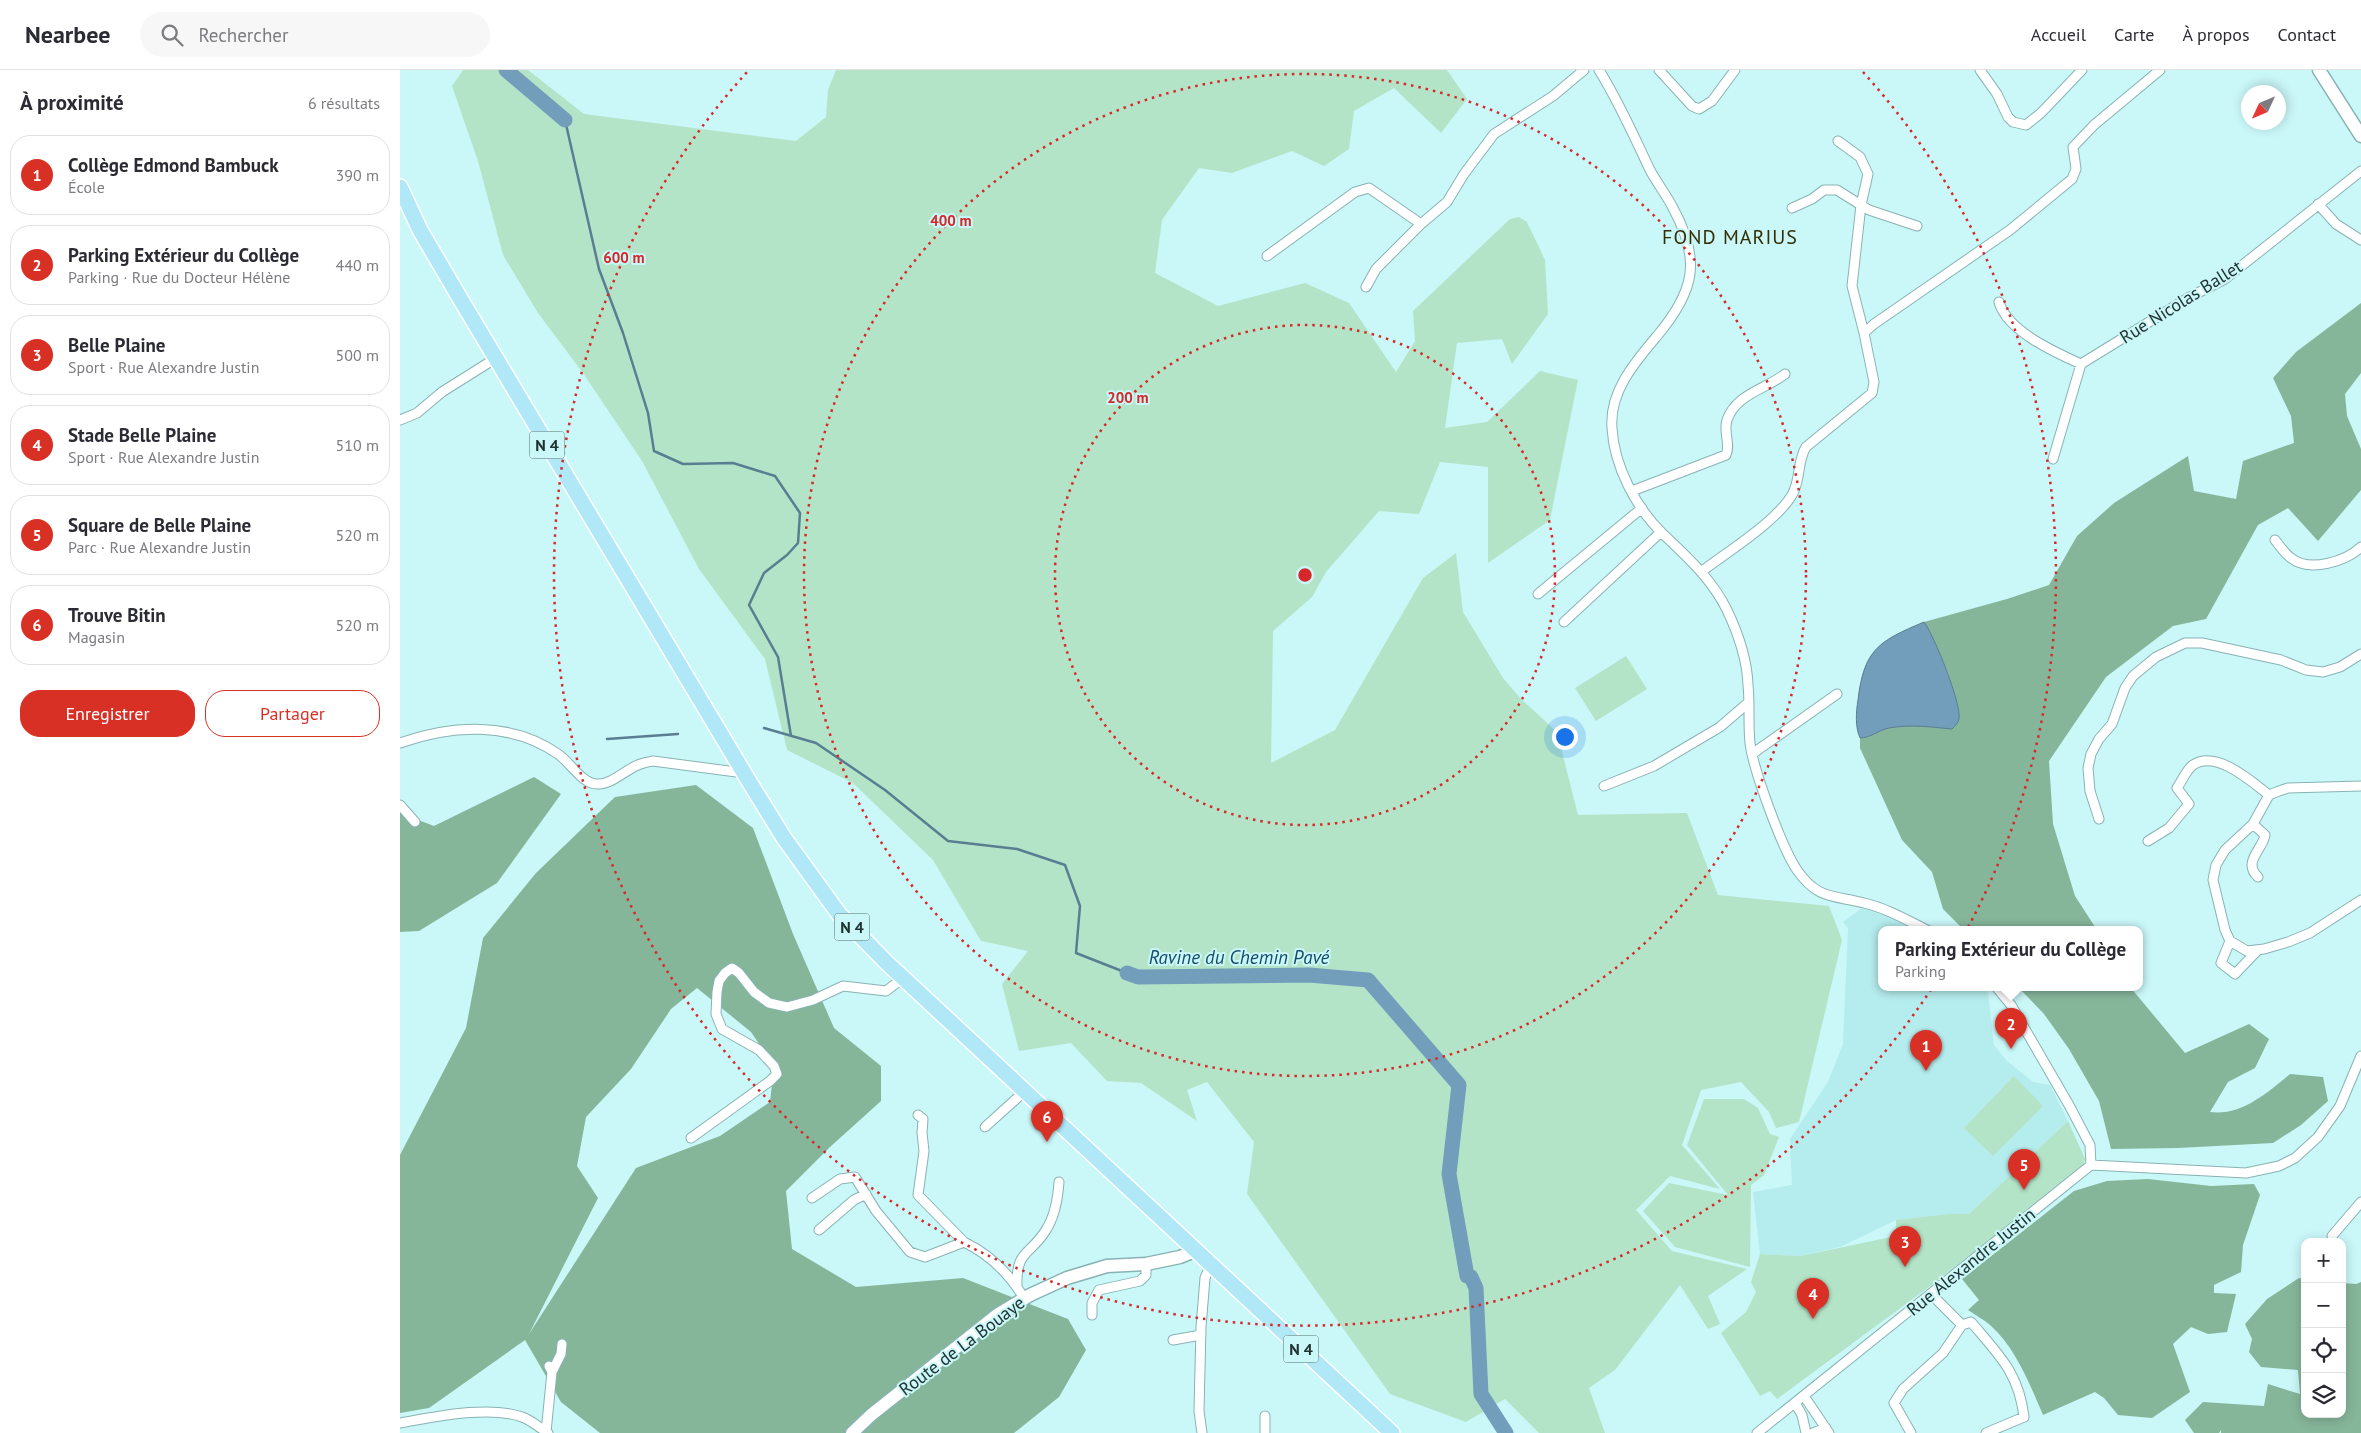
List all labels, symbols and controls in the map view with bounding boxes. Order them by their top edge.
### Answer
search box [140,12,490,57]
text: Nearbee [25,19,110,50]
icon: search [158,21,186,49]
text: Rechercher [198,23,288,47]
text: Accueil [2031,23,2086,46]
text: Carte [2114,23,2155,46]
text: À propos [2183,23,2250,46]
text: Contact [2278,23,2336,46]
north arrow [2241,85,2286,130]
text: À proximité [20,89,124,116]
text: 6 résultats [308,93,380,113]
text: Collège Edmond Bambuck [68,153,278,177]
text: 1 [32,165,42,185]
text: 390 m [336,165,379,185]
text: École [68,177,105,197]
text: 400 m [930,211,972,230]
district label: FOND MARIUS [1662,224,1798,250]
text: Parking Extérieur du Collège [68,243,299,267]
text: 600 m [603,248,645,267]
text: 2 [32,255,42,275]
text: 440 m [336,255,379,275]
street label: Rue Nicolas Ballet [2115,255,2246,348]
text: Parking · Rue du Docteur Hélène [68,267,290,287]
text: Belle Plaine [68,333,166,357]
text: 3 [32,345,42,365]
text: 500 m [336,345,379,365]
text: Sport · Rue Alexandre Justin [68,357,259,377]
text: 200 m [1107,388,1149,407]
text: Stade Belle Plaine [68,423,216,447]
road number: N 4 [530,432,564,458]
text: 4 [32,435,42,455]
text: 510 m [336,435,379,455]
text: Sport · Rue Alexandre Justin [68,447,259,467]
text: Square de Belle Plaine [68,513,251,537]
text: 5 [32,525,42,545]
text: 520 m [336,525,379,545]
text: Parc · Rue Alexandre Justin [68,537,251,557]
centre of rings [1296,566,1314,584]
text: Trouve Bitin [68,603,166,627]
text: 6 [32,615,42,635]
text: 520 m [336,615,379,635]
text: Magasin [68,627,125,647]
button: Enregistrer [20,690,195,737]
button: Partager [205,690,380,737]
your location [1552,724,1578,750]
road number: N 4 [834,914,870,940]
popup [1878,926,2143,991]
text: Parking Extérieur du Collège [1895,937,2126,961]
water label: Ravine du Chemin Pavé [1149,945,1330,969]
text: Parking [1895,961,1946,981]
pin: 2 [1995,1008,2027,1049]
pin: 1 [1910,1030,1942,1071]
pin: 6 [1031,1101,1063,1142]
pin: 5 [2008,1149,2040,1190]
street label: Rue Alexandre Justin [1902,1203,2040,1321]
pin: 3 [1889,1226,1921,1267]
map controls [2301,1238,2346,1418]
button: + [2301,1238,2346,1283]
pin: 4 [1797,1278,1829,1319]
button: − [2301,1283,2346,1328]
street label: Route de La Bouaye [894,1291,1029,1400]
button: locate [2301,1328,2346,1373]
road number: N 4 [1284,1336,1318,1362]
button: layers [2301,1373,2346,1418]

